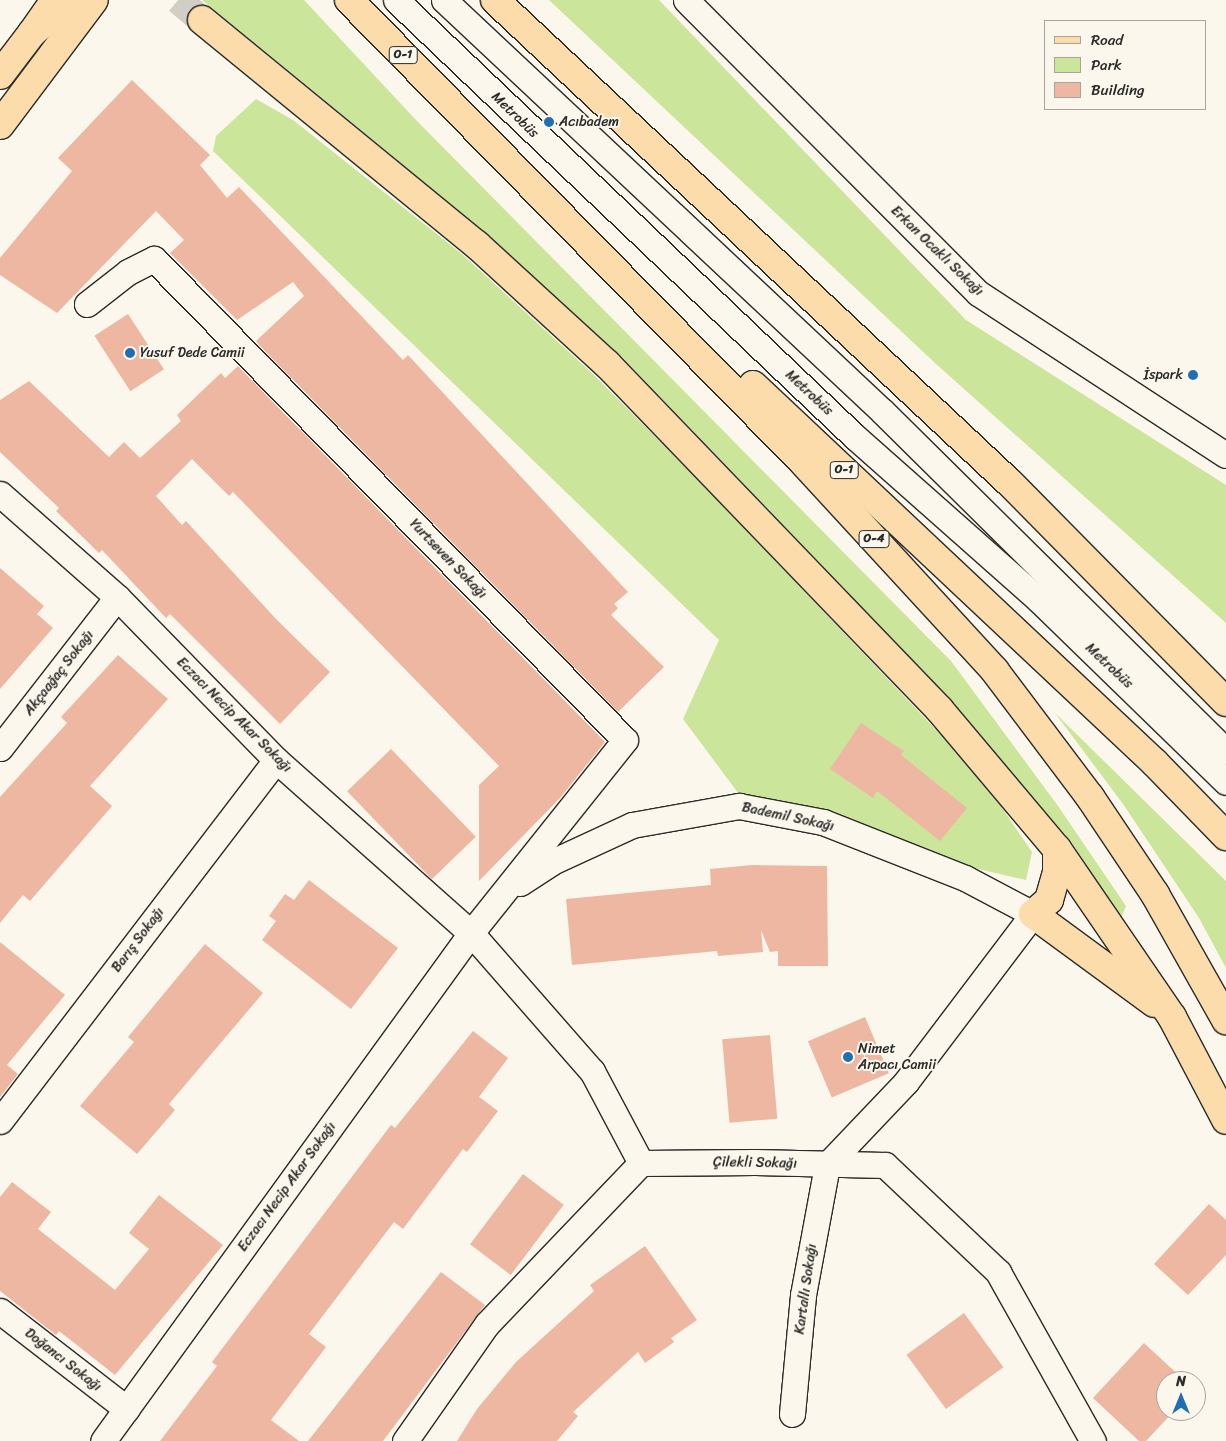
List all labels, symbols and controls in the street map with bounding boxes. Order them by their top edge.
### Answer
legend [1044,20,1206,110]
text: Road [1091,27,1123,53]
road number: O-1 [388,46,418,64]
text: Park [1091,52,1122,78]
text: Building [1091,77,1145,103]
street label: Metrobüs [488,88,542,142]
place label: Acıbadem [559,114,619,130]
marker: Acıbadem [543,116,555,128]
street label: Erkan Ocaklı Sokağı [887,202,987,300]
place label: Yusuf Dede Camii [140,345,245,361]
marker: Yusuf Dede Camii [124,347,136,359]
street label: Metrobüs [782,367,836,419]
place label: İspark [1143,367,1183,383]
marker: İspark [1187,369,1199,381]
road number: O-1 [829,460,859,480]
street label: Yurtseven Sokağı [406,516,490,602]
road number: O-4 [858,530,890,548]
street label: Akçaağaç Sokağı [20,627,98,719]
street label: Metrobüs [1082,640,1136,692]
street label: Eczacı Necip Akar Sokağı [173,654,295,776]
street label: Bademil Sokağı [740,799,836,835]
street label: Barış Sokağı [108,904,168,976]
place label: Nimet Arpacı Camii [858,1041,936,1074]
marker: Nimet Arpacı Camii [842,1051,854,1063]
street label: Eczacı Necip Akar Sokağı [234,1119,340,1255]
street label: Çilekli Sokağı [713,1154,797,1172]
street label: Kartallı Sokağı [791,1243,821,1335]
street label: Doğancı Sokağı [21,1325,105,1395]
text: N [1176,1369,1186,1394]
north arrow [1156,1371,1206,1421]

